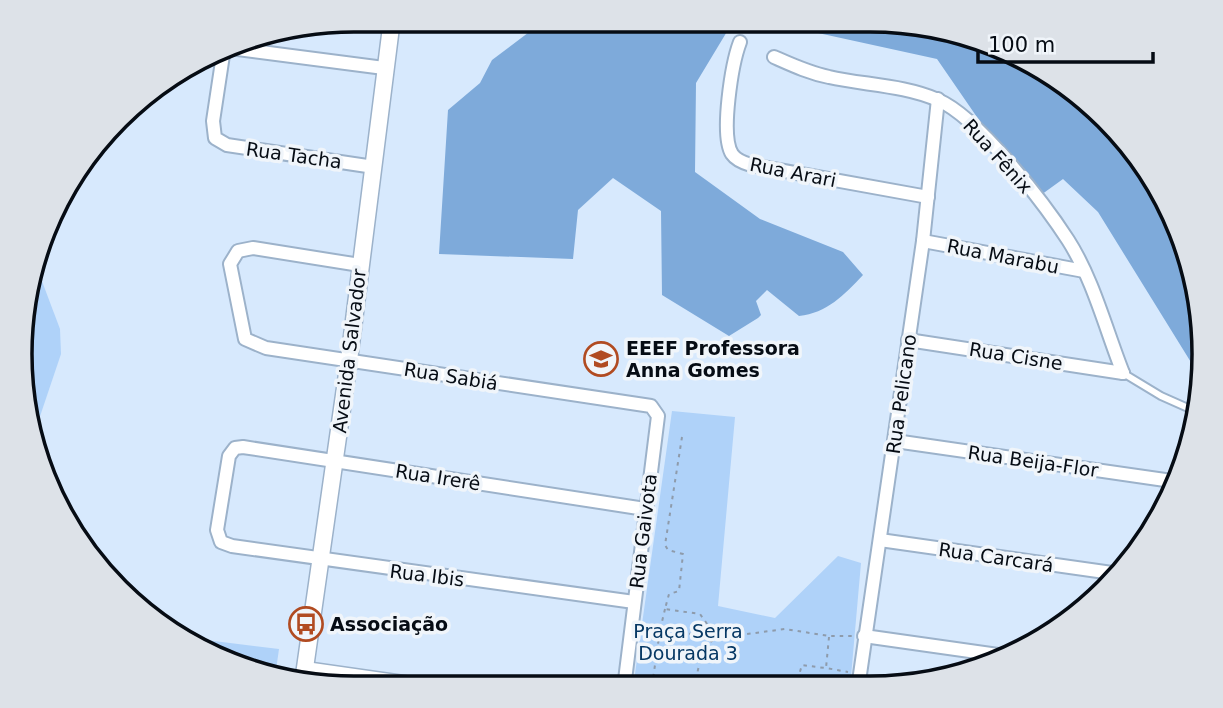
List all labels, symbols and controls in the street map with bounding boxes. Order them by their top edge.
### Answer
scale bar [978,21,1153,65]
text: 100 m [988,33,1055,57]
street label: Rua Fênix [959,114,1037,198]
street label: Rua Tacha [245,137,343,173]
street label: Rua Arari [748,153,838,191]
street label: Rua Marabu [945,234,1061,278]
street label: Avenida Salvador [328,267,370,434]
street label: Rua Pelicano [882,333,920,455]
place label: EEEF Professora Anna Gomes [626,337,800,381]
street label: Rua Cisne [968,338,1064,374]
school or university icon: EEEF Professora Anna Gomes [582,340,620,378]
street label: Rua Sabiá [402,358,500,394]
street label: Rua Beija-Flor [966,441,1100,481]
street label: Rua Irerê [394,459,482,495]
street label: Rua Gaivota [625,472,661,590]
street label: Rua Carcará [937,538,1055,576]
street label: Rua Ibis [388,560,466,590]
bus stop icon: Associação [287,605,325,643]
place label: Associação [330,613,448,635]
park label: Praça Serra Dourada 3 [633,620,743,664]

